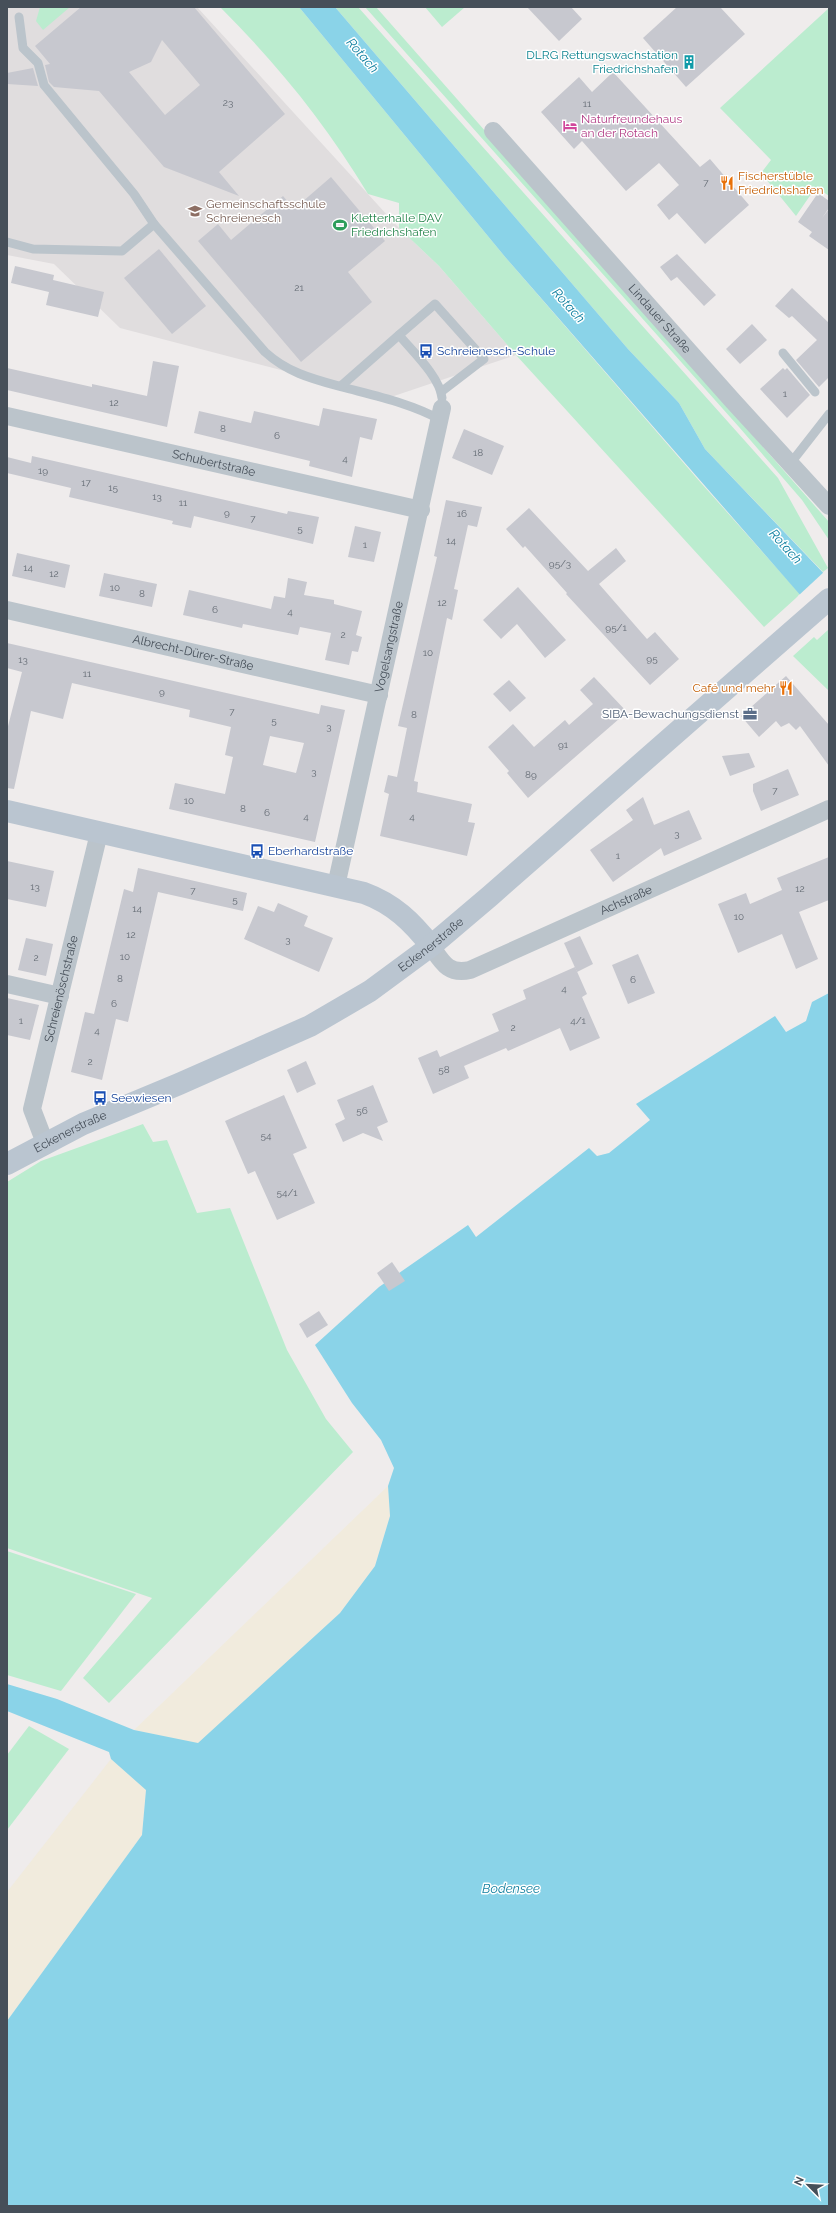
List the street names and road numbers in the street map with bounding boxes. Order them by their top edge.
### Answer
street label: Lindauer Straße [625,281,694,356]
street label: Schubertstraße [171,447,257,479]
street label: Vogelsangstraße [372,600,406,694]
street label: Albrecht-Dürer-Straße [131,632,255,673]
street label: Achstraße [598,882,654,918]
street label: Eckenerstraße [395,915,466,975]
street label: Schreienöschstraße [41,934,81,1044]
street label: Eckenerstraße [31,1108,109,1156]

